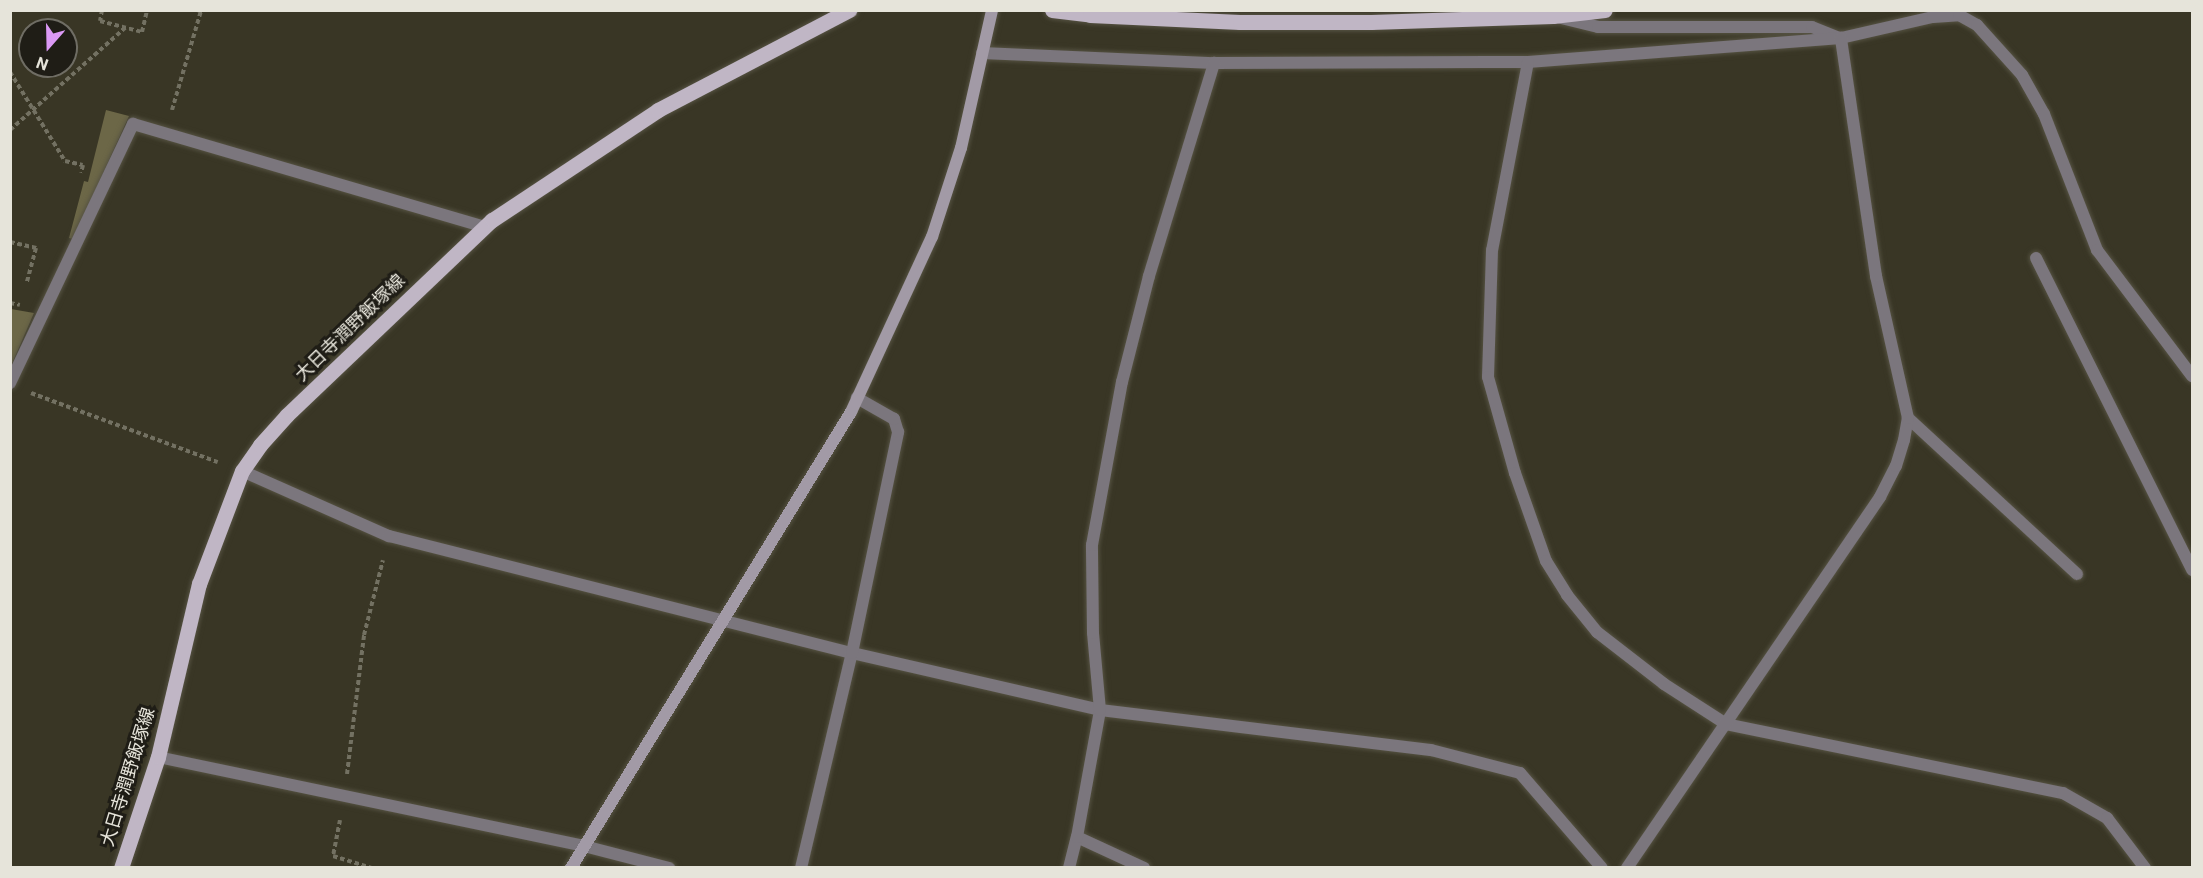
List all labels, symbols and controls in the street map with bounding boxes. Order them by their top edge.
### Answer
north arrow [18,18,78,78]
text: N [34,53,51,74]
street label: 大日寺潤野飯塚線 [291,270,409,386]
street label: 大日寺潤野飯塚線 [97,705,159,849]

